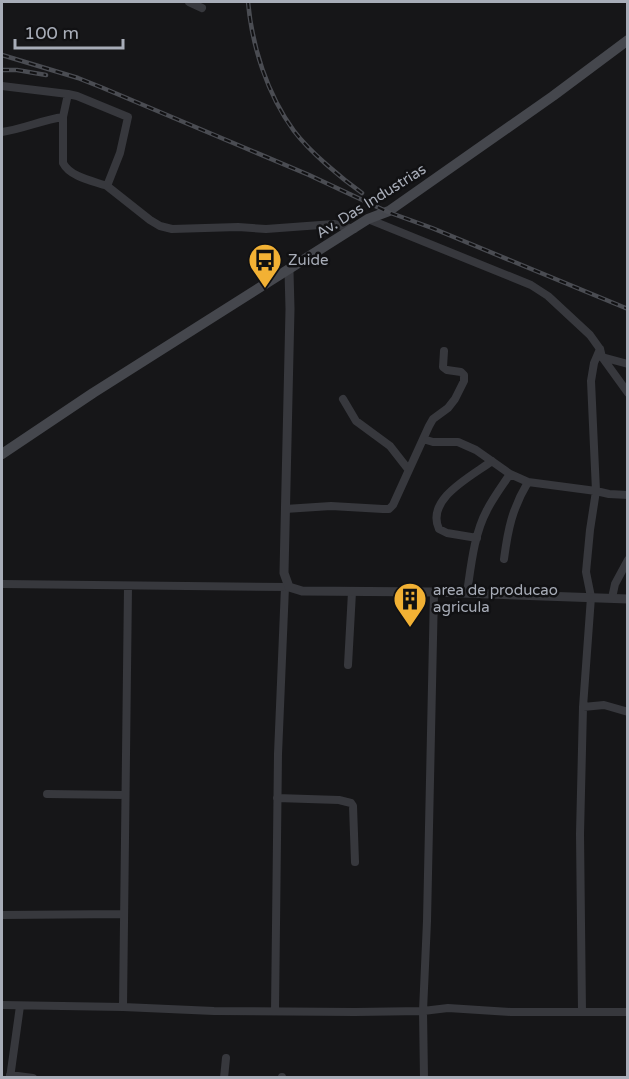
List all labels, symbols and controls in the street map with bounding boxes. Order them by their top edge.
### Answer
scale bar [15,12,123,50]
text: 100 m [24,22,79,44]
street label: Av. Das Industrias [313,160,429,242]
bus stop icon: Zuide [247,242,283,289]
place label: Zuide [288,251,328,269]
building icon: area de producao agricula [392,581,428,628]
place label: area de producao agricula [433,581,558,616]

